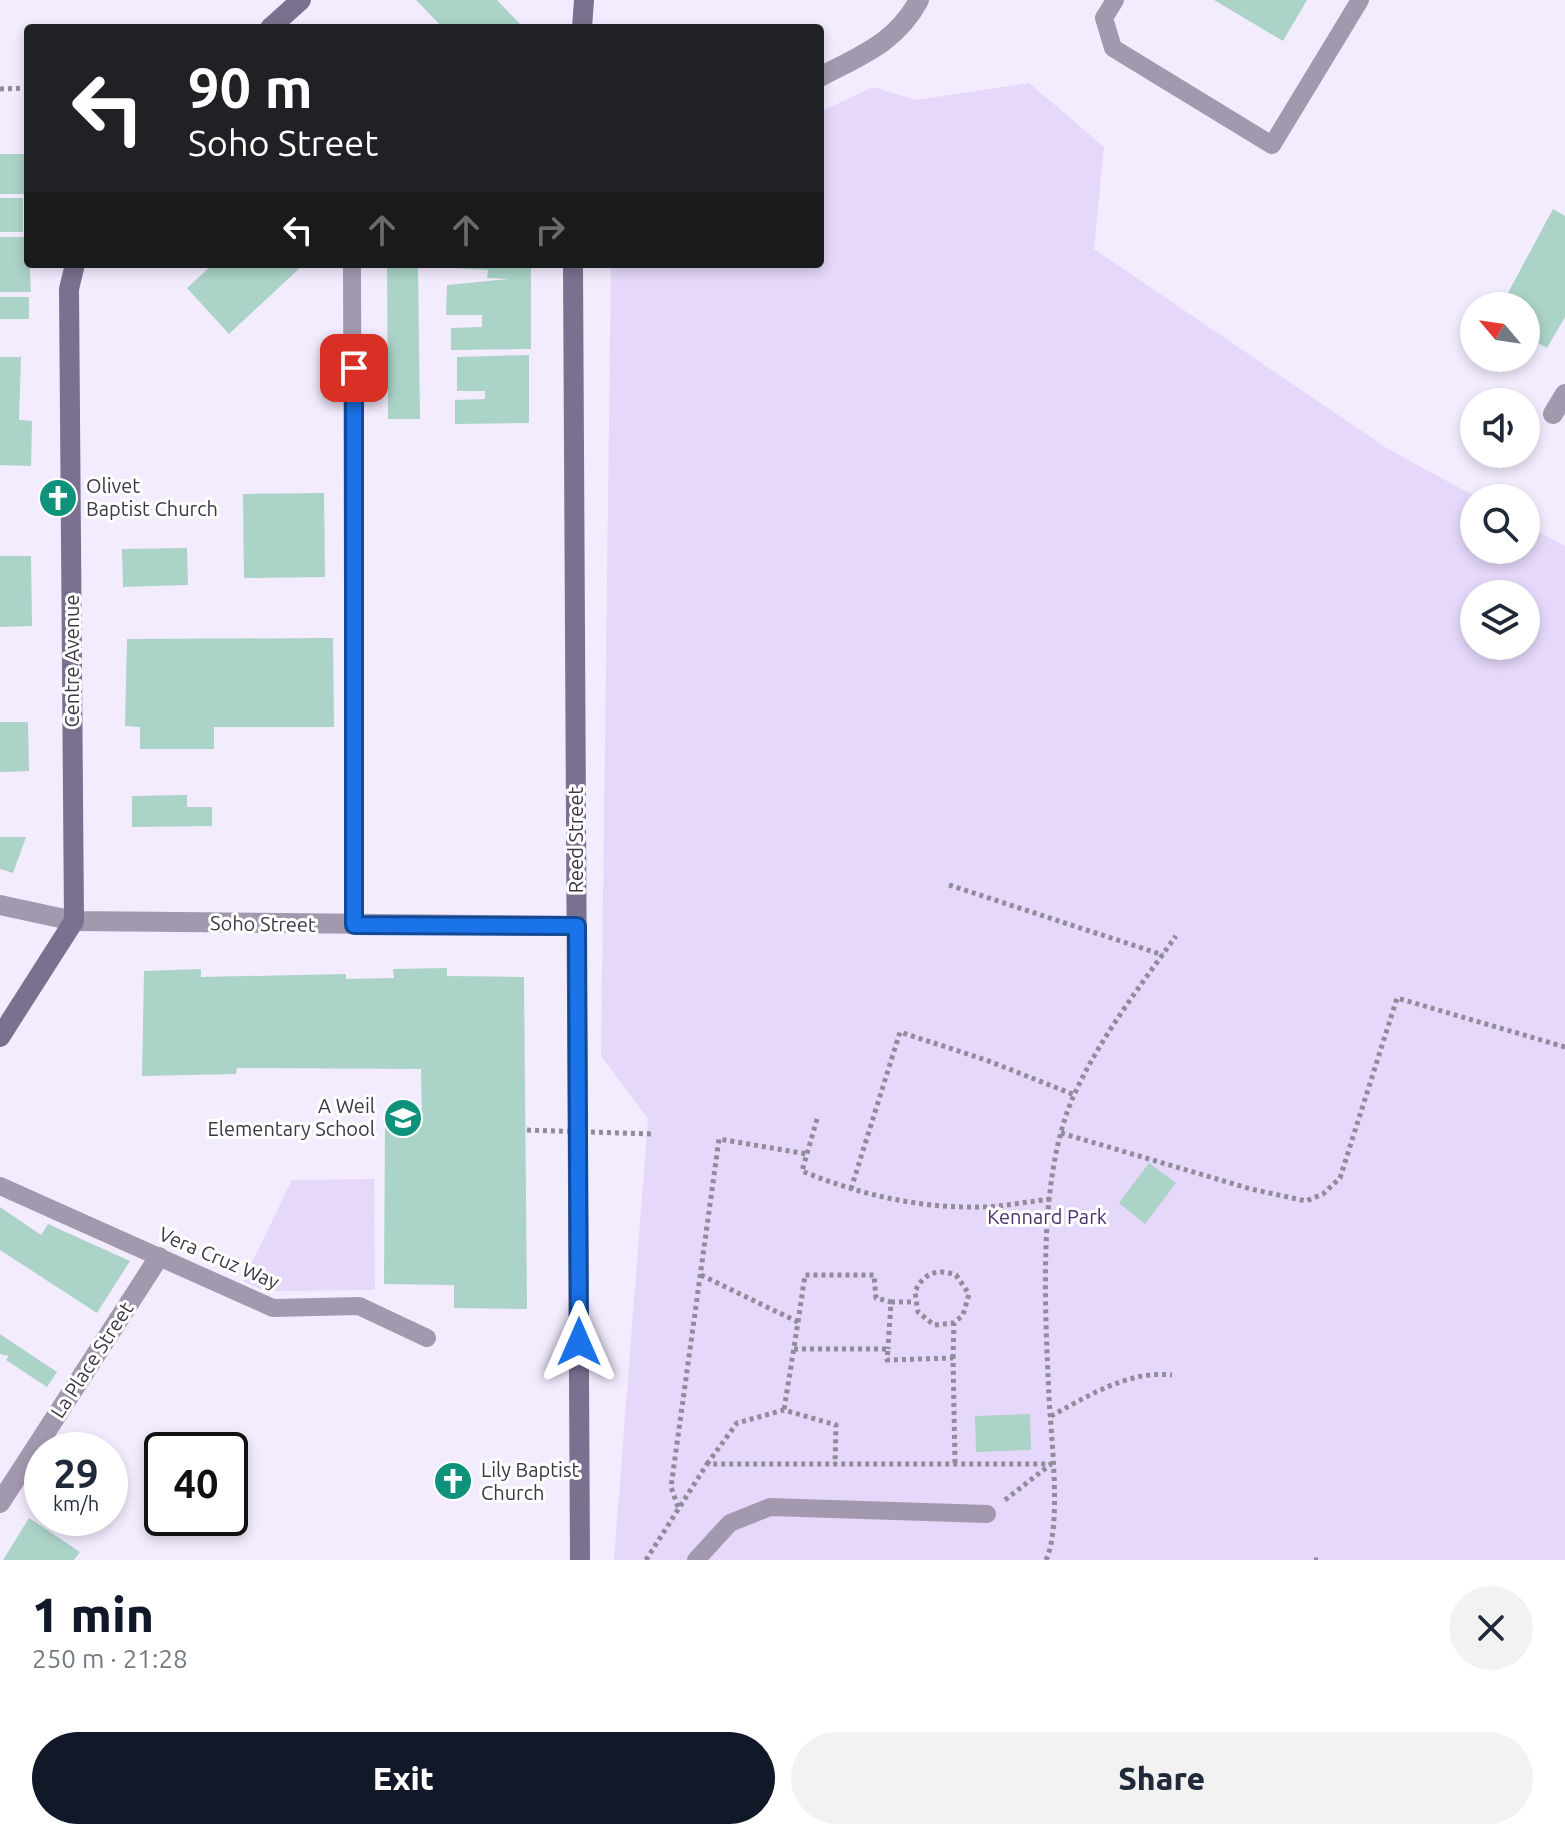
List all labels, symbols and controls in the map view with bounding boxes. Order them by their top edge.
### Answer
icon: left [56,56,160,160]
text: 90 m [188,56,313,119]
text: Soho Street [188,122,378,163]
icon: left [276,208,320,252]
icon: ahead [360,208,404,252]
icon: ahead [444,208,488,252]
icon: right [528,208,572,252]
north arrow [1460,292,1540,372]
map controls [1460,292,1540,660]
pin [320,334,388,402]
icon: arrive [332,346,376,390]
button: sound [1460,388,1540,468]
place label: Olivet Baptist Church [86,474,218,520]
church icon: Olivet Baptist Church [37,477,79,519]
button: search [1460,484,1540,564]
button: layers [1460,580,1540,660]
street label: Centre Avenue [60,594,83,728]
street label: Reed Street [564,787,587,893]
street label: Soho Street [210,911,316,936]
place label: A Weil Elementary School [208,1094,375,1140]
school or university icon: A Weil Elementary School [382,1097,424,1139]
park label: Kennard Park [987,1205,1107,1228]
street label: Vera Cruz Way [156,1222,283,1293]
street label: La Place Street [46,1297,138,1422]
position arrow [537,1300,621,1384]
speed limit sign: 40 [144,1432,248,1536]
text: 29 [53,1451,99,1496]
place label: Lily Baptist Church [481,1458,580,1504]
church icon: Lily Baptist Church [432,1460,474,1502]
text: km/h [53,1492,99,1515]
button: close [1449,1586,1533,1670]
text: 1 min [32,1587,154,1641]
text: 250 m · 21:28 [32,1644,188,1673]
button: Exit [32,1732,775,1824]
button: Share [791,1732,1533,1824]

